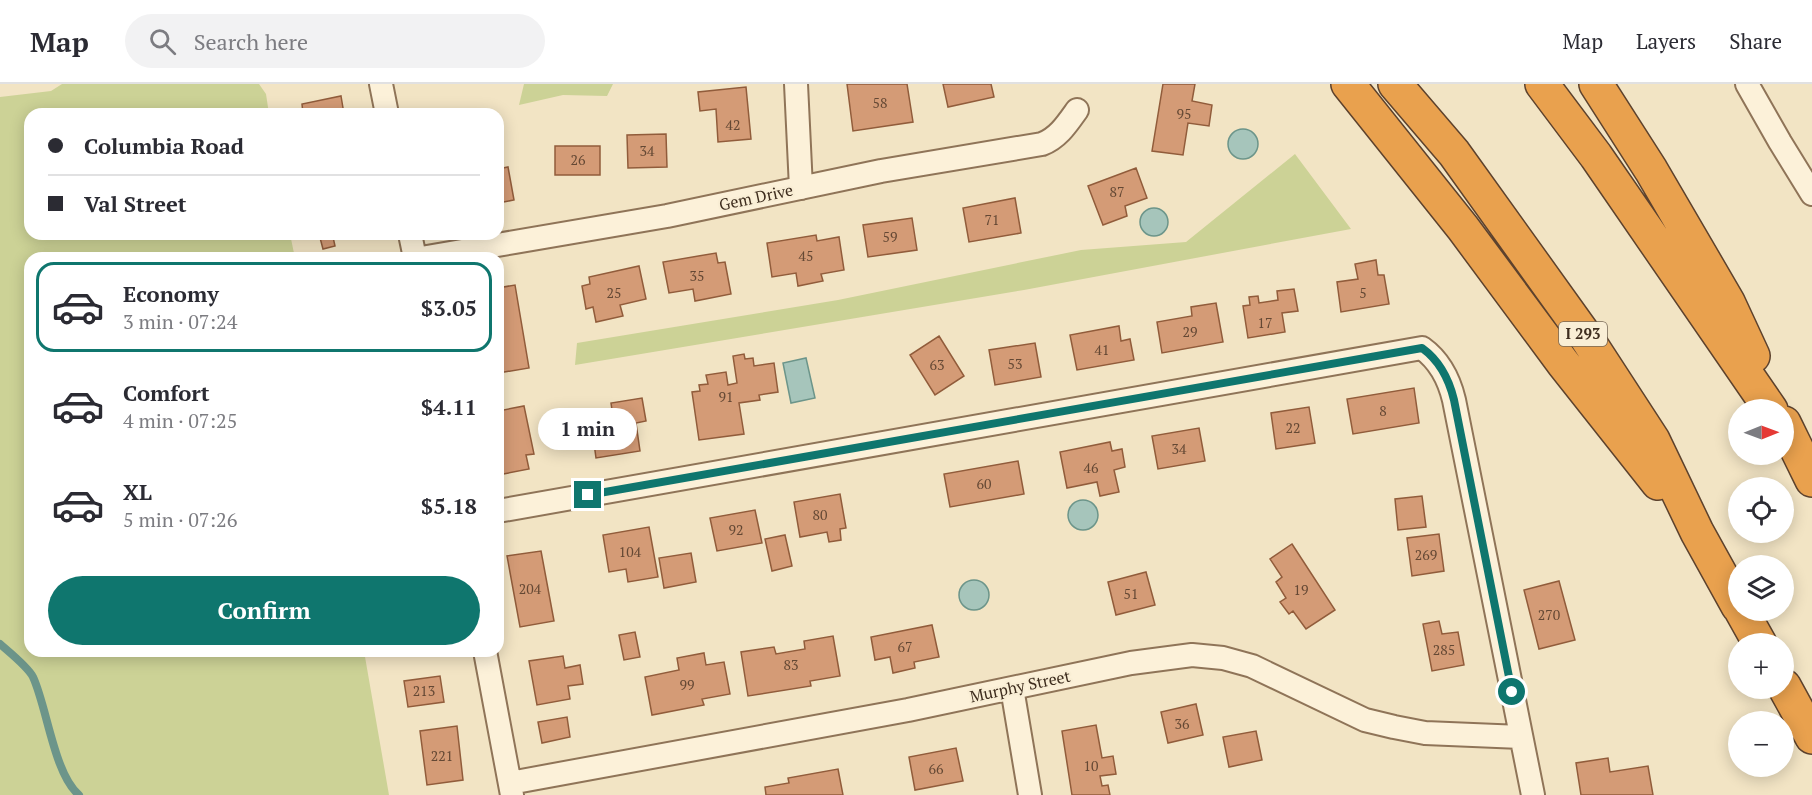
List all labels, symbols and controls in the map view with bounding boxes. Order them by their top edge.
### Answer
search box [125,14,545,68]
text: Map [30,23,89,60]
icon: search [146,25,179,58]
text: Search here [194,27,308,56]
text: Map [1562,27,1603,55]
text: Layers [1636,27,1696,55]
text: Share [1729,27,1782,55]
house number: 58 [873,93,887,112]
house number: 95 [1177,104,1191,123]
house number: 42 [726,115,740,134]
text: Columbia Road [84,131,244,160]
house number: 34 [640,141,655,160]
house number: 26 [571,150,586,169]
street label: Gem Drive [717,178,795,216]
house number: 87 [1110,182,1124,201]
text: Val Street [84,189,187,218]
house number: 71 [985,210,999,229]
house number: 59 [883,227,897,246]
house number: 45 [799,246,813,265]
house number: 35 [690,266,704,285]
text: Economy [123,279,219,308]
icon: car [51,280,105,334]
house number: 25 [607,283,621,302]
house number: 5 [1359,283,1367,302]
text: $3.05 [421,293,477,322]
text: 3 min · 07:24 [123,308,237,335]
house number: 17 [1258,313,1272,332]
house number: 29 [1183,322,1197,341]
road number: I 293 [1559,322,1607,346]
house number: 41 [1095,340,1109,359]
house number: 53 [1008,354,1022,373]
house number: 63 [930,355,944,374]
text: Comfort [123,378,209,407]
icon: car [51,379,105,433]
house number: 91 [719,387,733,406]
text: $4.11 [421,392,477,421]
north arrow [1728,399,1794,465]
map controls [1728,399,1794,777]
house number: 8 [1379,401,1387,420]
text: 4 min · 07:25 [123,407,237,434]
callout: 1 min [538,408,638,450]
text: 1 min [560,415,615,442]
house number: 22 [1286,418,1300,437]
house number: 34 [1172,439,1187,458]
house number: 46 [1084,458,1099,477]
house number: 60 [977,474,991,493]
text: XL [123,477,152,506]
button: locate [1728,477,1794,543]
icon: car [51,478,105,532]
route end [574,481,601,508]
text: $5.18 [421,491,477,520]
house number: 80 [813,505,827,524]
text: 5 min · 07:26 [123,506,237,533]
house number: 92 [729,520,743,539]
house number: 104 [619,542,642,561]
house number: 269 [1415,545,1437,564]
button: layers [1728,555,1794,621]
button: Confirm [48,576,480,645]
house number: 204 [519,579,542,598]
house number: 19 [1294,580,1308,599]
house number: 51 [1124,584,1138,603]
house number: 270 [1538,605,1560,624]
button: + [1728,633,1794,699]
house number: 67 [898,637,912,656]
house number: 285 [1433,640,1455,659]
house number: 83 [784,655,798,674]
street label: Murphy Street [968,665,1072,707]
house number: 99 [680,675,694,694]
route start [1498,678,1525,705]
house number: 213 [413,681,435,700]
button: − [1728,711,1794,777]
house number: 36 [1175,714,1190,733]
house number: 221 [431,746,453,765]
house number: 10 [1084,756,1098,775]
house number: 66 [929,759,944,778]

